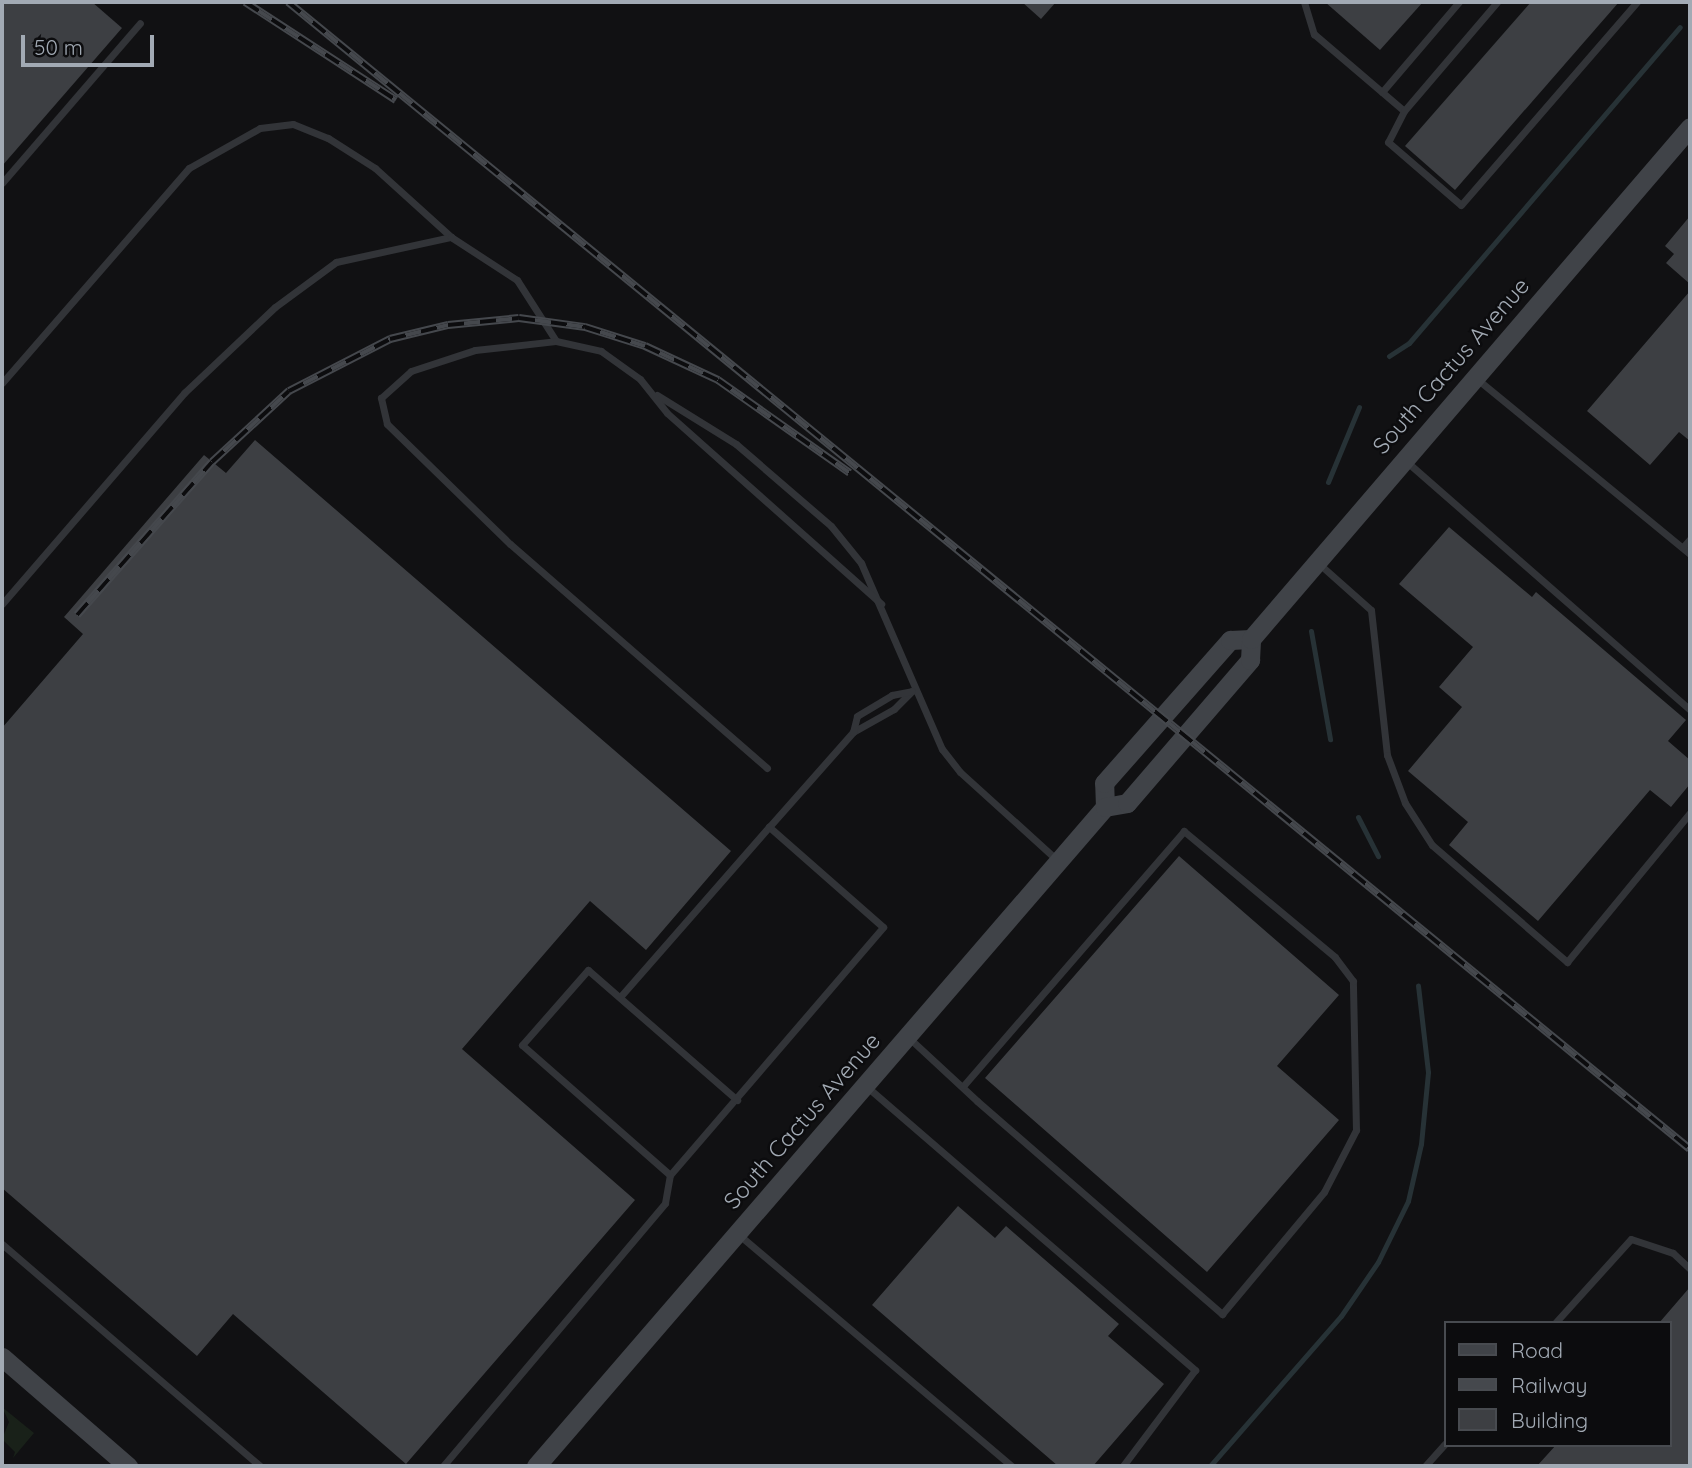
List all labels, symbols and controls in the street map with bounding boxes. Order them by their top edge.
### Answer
scale bar [24,21,158,65]
text: 50 m [34,34,83,60]
street label: South Cactus Avenue [1367,272,1535,460]
street label: South Cactus Avenue [718,1027,886,1215]
legend [1444,1321,1671,1447]
text: Road [1511,1337,1563,1363]
text: Railway [1511,1372,1587,1398]
text: Building [1511,1407,1588,1433]

